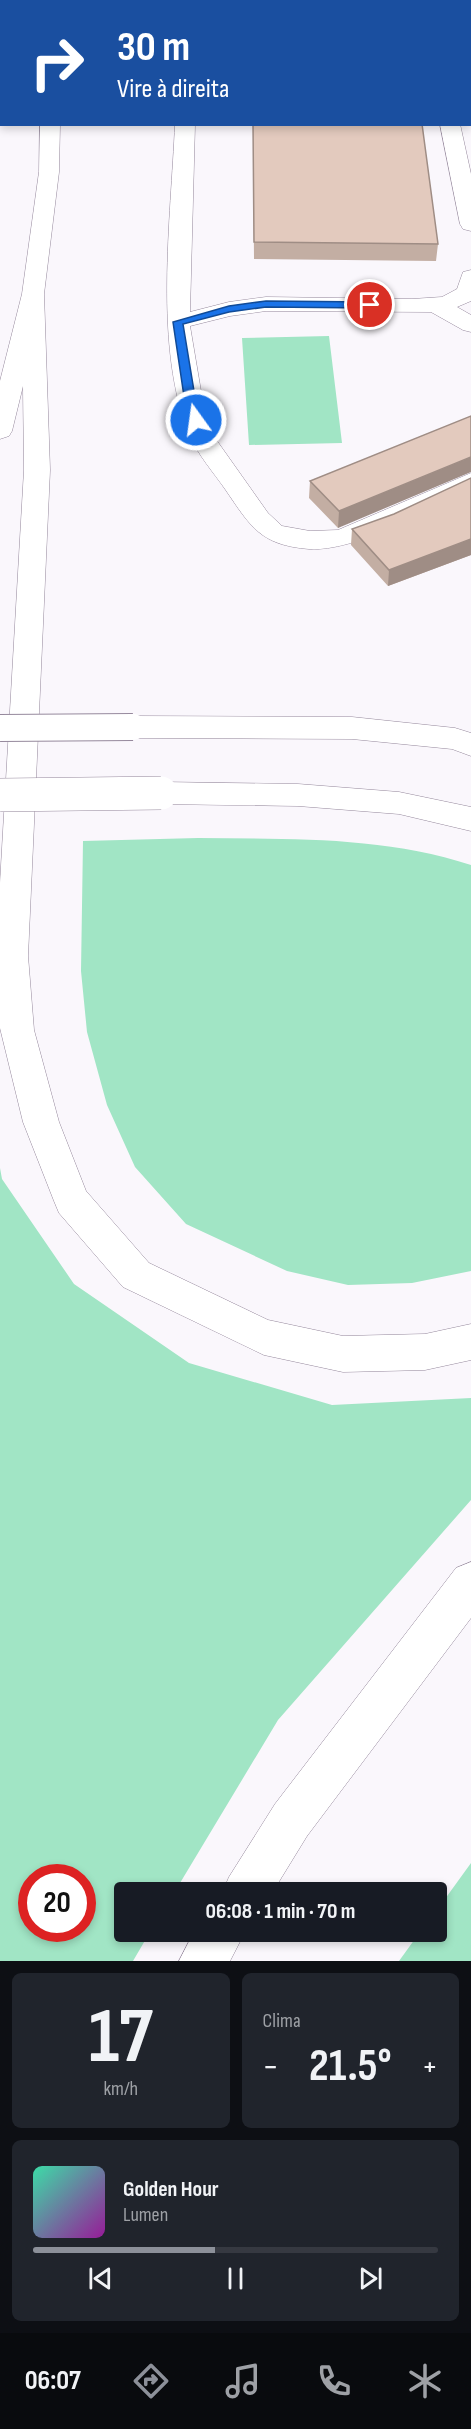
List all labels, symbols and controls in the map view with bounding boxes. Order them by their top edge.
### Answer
text: 30 m [117,22,190,73]
icon: right [18,24,96,102]
text: Vire à direita [117,73,229,105]
pin [344,279,395,330]
icon: arrive [353,288,386,321]
position arrow [164,388,228,452]
speed limit sign: 20 [18,1864,96,1942]
text: 06:08 · 1 min · 70 m [206,1898,355,1925]
text: 17 [89,1991,153,2084]
text: Clima [263,2009,301,2033]
text: 21.5° [309,2039,392,2094]
text: − [263,2047,279,2087]
text: + [422,2047,438,2087]
text: km/h [103,2077,138,2101]
text: Golden Hour [123,2176,219,2203]
text: Lumen [123,2203,168,2227]
icon: previous [84,2262,117,2295]
icon: pause [219,2262,252,2295]
icon: next [354,2262,387,2295]
icon: directions [130,2360,172,2402]
icon: music [222,2360,264,2402]
icon: phone [313,2360,355,2402]
icon: climate [404,2360,446,2402]
text: 06:07 [25,2365,81,2397]

